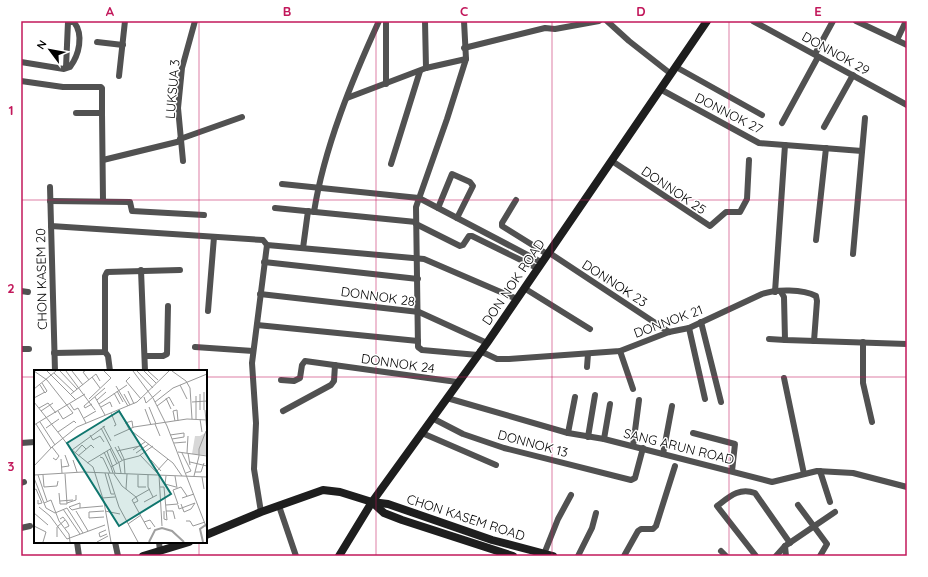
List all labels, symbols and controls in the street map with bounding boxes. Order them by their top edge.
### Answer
text: A [106,3,115,19]
text: B [283,3,291,19]
text: C [460,3,468,19]
text: D [636,3,646,19]
text: E [814,3,822,19]
street label: DONNOK 29 [799,28,873,78]
north arrow [30,30,70,70]
text: N [33,38,50,52]
street label: LUKSUA 3 [161,58,183,119]
street label: DONNOK 27 [692,89,766,137]
text: 1 [8,102,14,118]
street label: DONNOK 25 [639,162,709,218]
street label: CHON KASEM 20 [32,228,50,330]
street label: DON NOK ROAD [478,236,548,328]
street label: DONNOK 23 [579,256,651,310]
text: 2 [7,280,15,296]
street label: DONNOK 28 [340,283,416,309]
street label: DONNOK 21 [631,301,705,341]
street label: DONNOK 24 [360,350,436,376]
inset map [34,370,207,543]
street label: SANG ARUN ROAD [622,425,736,467]
street label: DONNOK 13 [496,426,570,460]
text: 3 [8,458,15,474]
street label: CHON KASEM ROAD [405,490,527,544]

